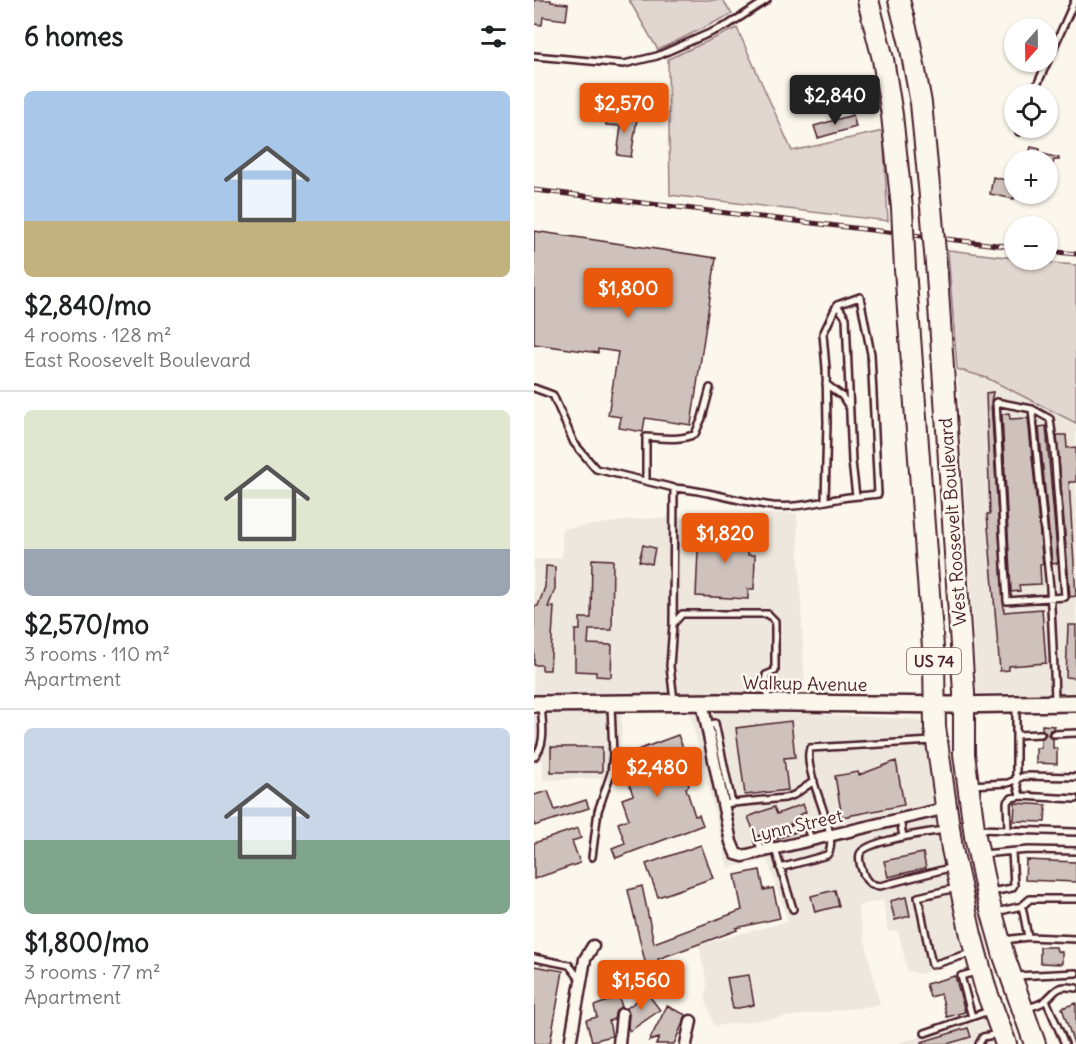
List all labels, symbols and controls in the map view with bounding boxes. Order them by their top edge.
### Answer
north arrow [1004,18,1058,72]
map controls [1004,18,1058,270]
text: 6 homes [24,20,123,53]
icon: filters [477,20,510,53]
pin: $2,840 [786,75,884,126]
text: $2,840 [804,82,866,107]
pin: $2,570 [575,83,673,134]
button: locate [1004,84,1058,138]
text: $2,570 [594,90,654,115]
icon: home [213,130,321,238]
button: + [1004,150,1058,204]
button: − [1004,216,1058,270]
pin: $1,800 [579,268,677,319]
text: $1,800 [598,275,658,300]
text: $2,840/mo [24,289,151,322]
text: 4 rooms · 128 m² [24,322,172,347]
text: East Roosevelt Boulevard [24,347,251,372]
street label: West Roosevelt Boulevard [934,417,971,627]
icon: home [213,449,321,557]
pin: $1,820 [676,513,774,564]
text: $1,820 [696,520,754,545]
text: $2,570/mo [24,608,149,641]
text: 3 rooms · 110 m² [24,641,170,666]
road number: US 74 [907,648,961,674]
text: Apartment [24,666,121,691]
street label: Walkup Avenue [742,671,868,696]
pin: $2,480 [608,747,706,798]
text: $2,480 [626,754,688,779]
icon: home [213,767,321,875]
street label: Lynn Street [749,804,845,847]
text: $1,800/mo [24,926,149,959]
text: 3 rooms · 77 m² [24,959,161,984]
pin: $1,560 [592,960,690,1011]
text: $1,560 [611,967,671,992]
text: Apartment [24,984,121,1009]

